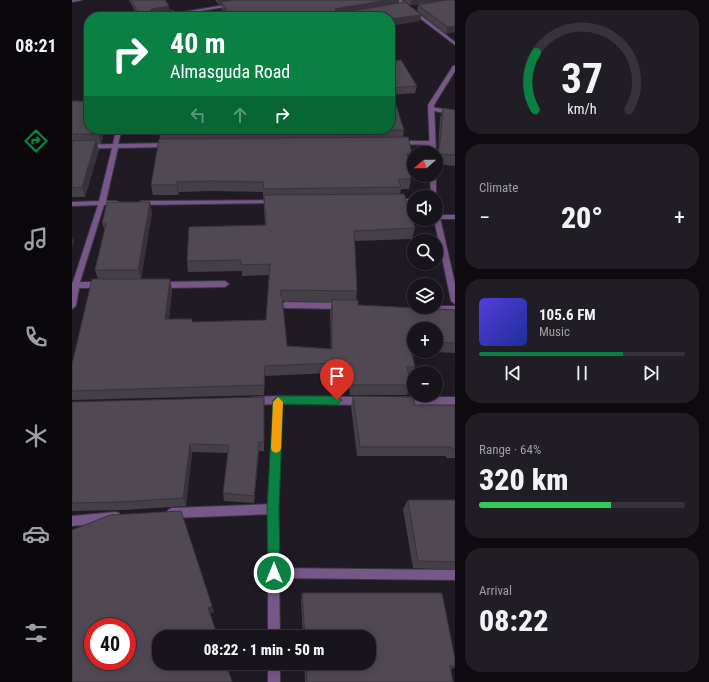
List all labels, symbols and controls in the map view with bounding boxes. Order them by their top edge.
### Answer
text: 40 m [170,27,226,60]
icon: right [104,28,156,80]
text: 08:21 [15,35,57,56]
text: 37 [561,54,603,103]
text: Almasguda Road [170,61,290,82]
text: km/h [567,101,597,117]
icon: left [187,104,209,126]
icon: ahead [229,104,251,126]
icon: right [271,104,293,126]
icon: directions [22,127,50,155]
north arrow [407,146,443,182]
map controls [407,146,443,402]
text: Climate [479,180,518,195]
button: sound [407,190,443,226]
text: 20° [561,200,603,235]
text: − [479,205,490,230]
text: + [674,205,685,230]
icon: music [22,225,50,253]
button: search [407,234,443,270]
button: layers [407,278,443,314]
text: 105.6 FM [539,306,596,324]
button: + [407,322,443,358]
icon: phone [22,323,50,351]
text: Music [539,324,570,339]
pin [320,359,354,400]
icon: previous [502,362,524,384]
icon: pause [571,362,593,384]
icon: next [640,362,662,384]
icon: arrive [326,365,348,387]
button: − [407,366,443,402]
icon: climate [22,422,50,450]
text: Range · 64% [479,442,541,457]
text: 320 km [479,462,568,497]
icon: car [22,520,50,548]
position arrow [253,552,295,594]
text: Arrival [479,583,512,598]
text: 08:22 [479,603,548,638]
speed limit sign: 40 [84,618,136,670]
icon: filters [22,619,50,647]
text: 08:22 · 1 min · 50 m [204,641,324,659]

